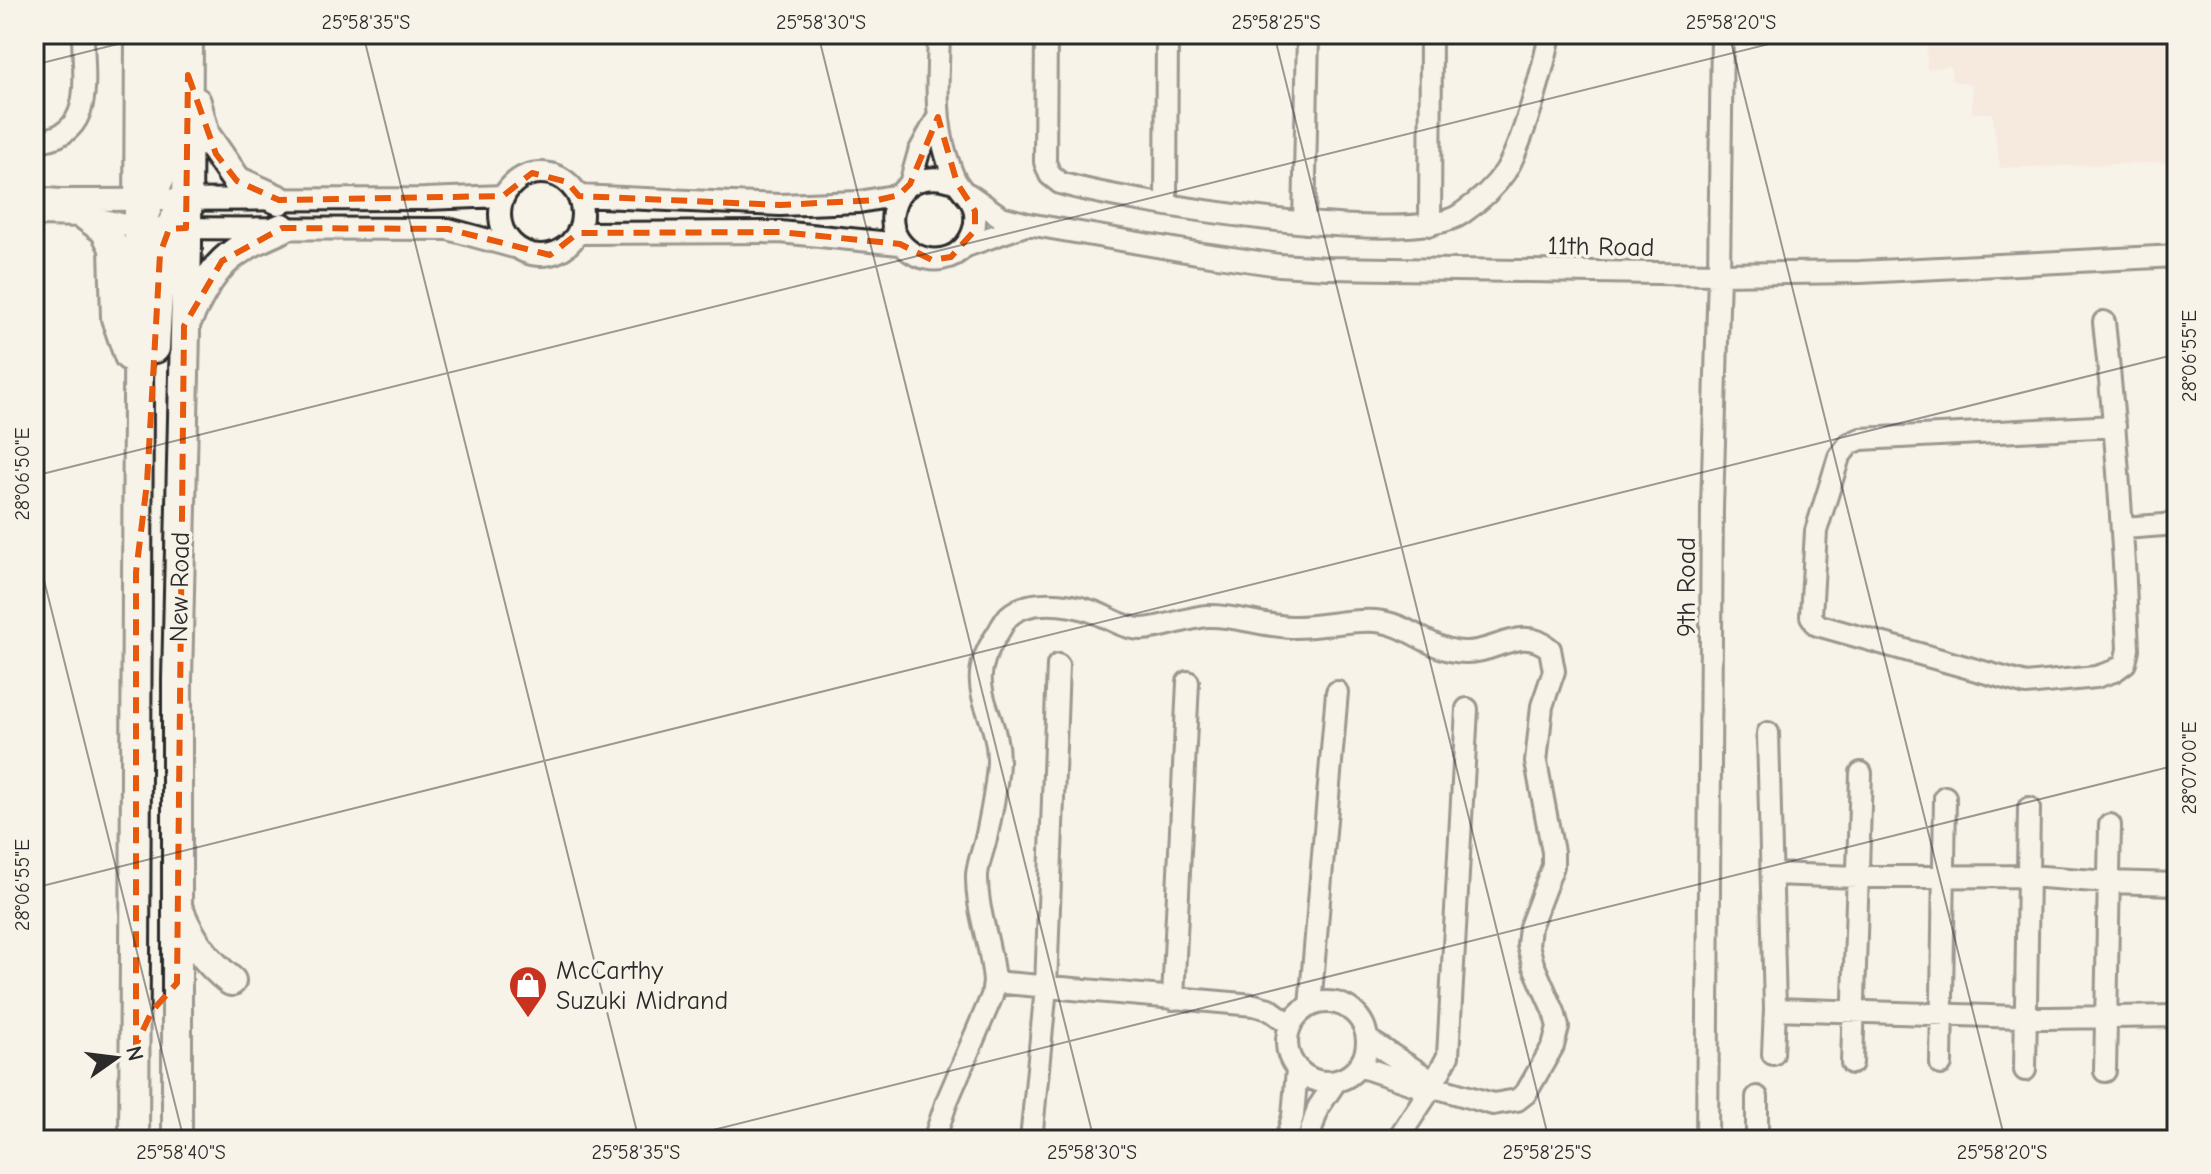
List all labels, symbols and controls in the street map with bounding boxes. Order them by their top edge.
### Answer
text: 25°58'35"S [322,11,410,34]
text: 25°58'30"S [776,11,866,34]
text: 25°58'25"S [1231,11,1321,34]
text: 25°58'20"S [1686,11,1776,34]
street label: 11th Road [1547,231,1655,263]
text: 28°06'55"E [2178,310,2201,402]
text: 28°06'50"E [11,427,34,521]
street label: New Road [164,532,196,643]
street label: 9th Road [1672,537,1702,637]
text: 28°07'00"E [2178,721,2201,815]
text: 28°06'55"E [11,839,34,931]
place label: McCarthy Suzuki Midrand [556,956,728,1016]
shop icon: McCarthy Suzuki Midrand [507,964,549,1019]
north arrow [76,1018,156,1098]
text: N [120,1043,149,1064]
text: 25°58'40"S [136,1141,226,1164]
text: 25°58'35"S [592,1141,680,1164]
text: 25°58'30"S [1047,1141,1137,1164]
text: 25°58'25"S [1502,1141,1592,1164]
text: 25°58'20"S [1957,1141,2047,1164]

